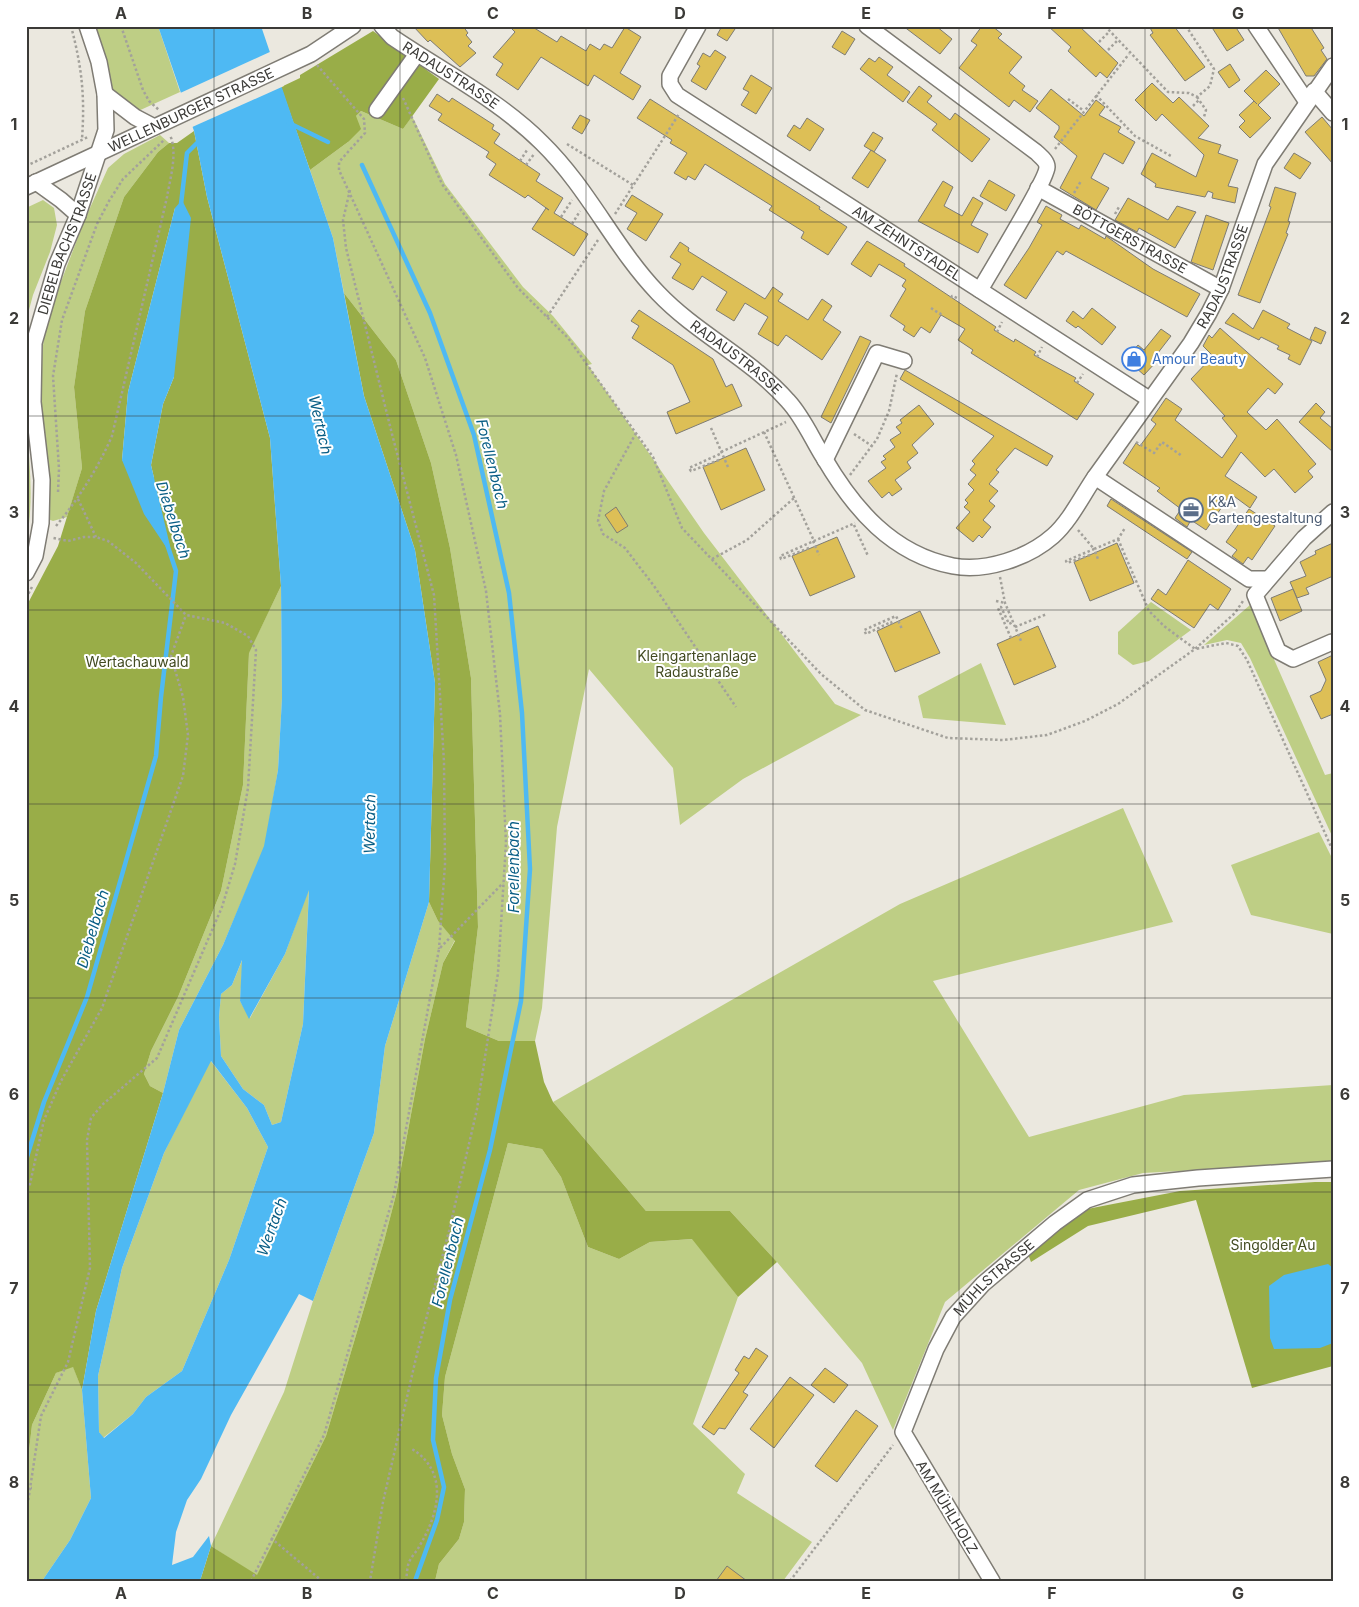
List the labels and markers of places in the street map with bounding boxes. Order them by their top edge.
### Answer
shop icon: Amour Beauty [1121,346,1147,372]
place label: Amour Beauty [1152,350,1246,367]
place label: K&A Gartengestaltung [1208,493,1323,526]
office icon: K&A Gartengestaltung [1178,497,1204,523]

